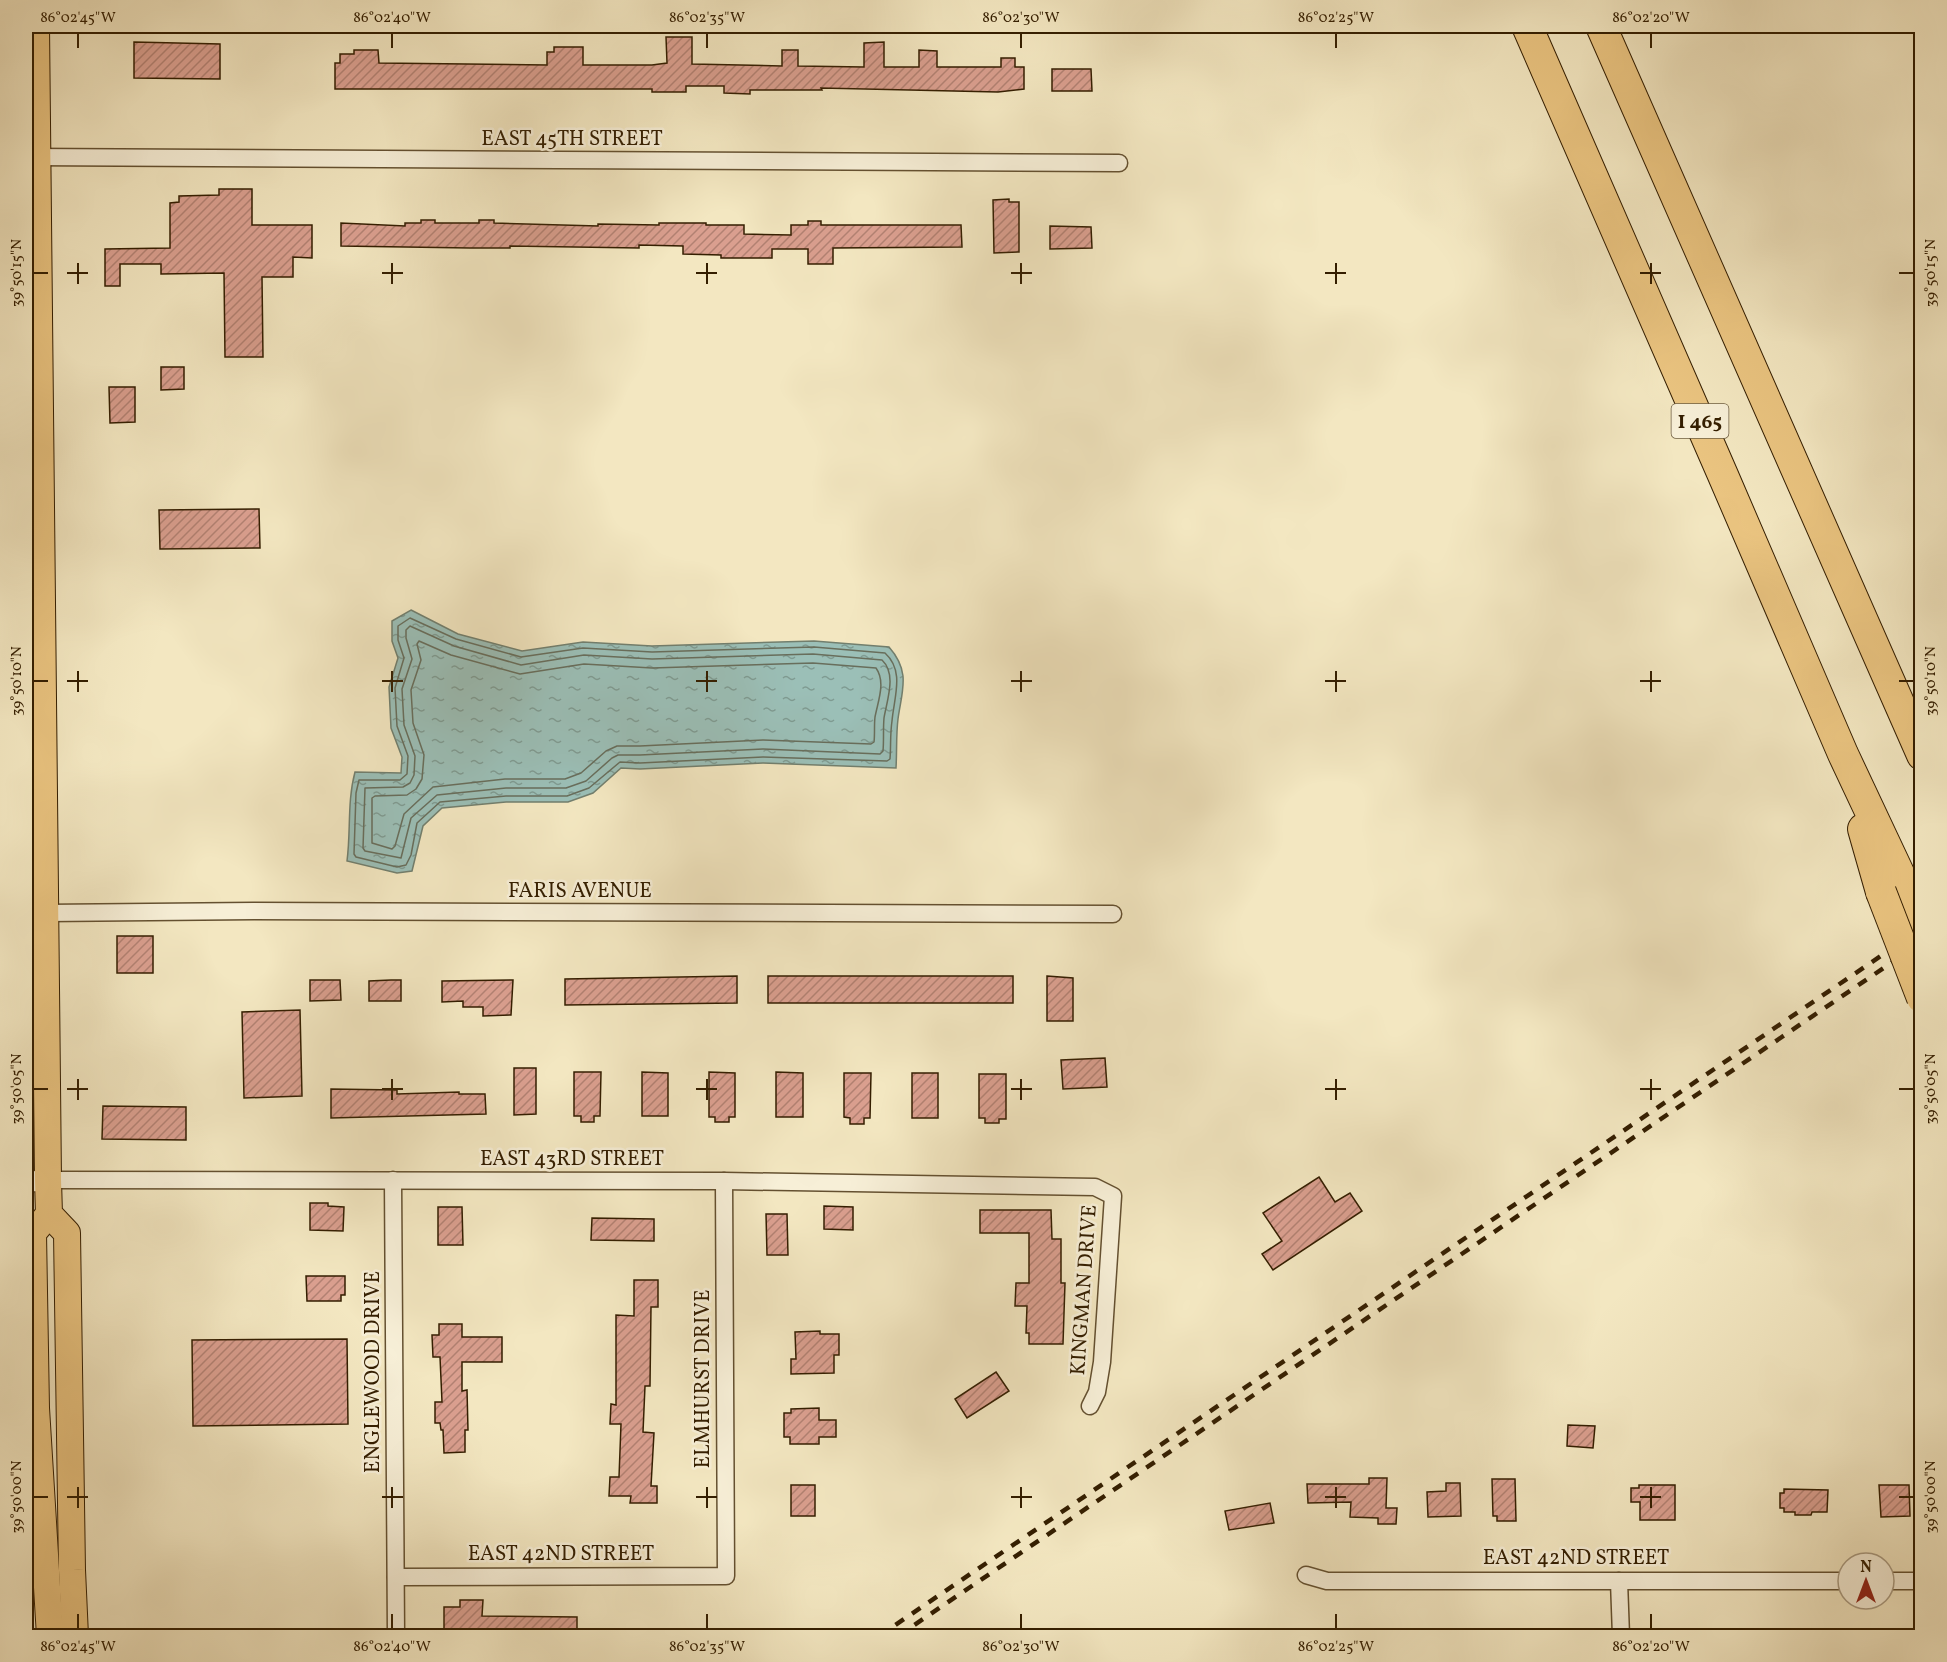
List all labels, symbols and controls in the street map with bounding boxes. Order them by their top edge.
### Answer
text: 86°02'45"W [40,8,116,29]
text: 86°02'40"W [353,8,431,29]
text: 86°02'35"W [669,8,745,29]
text: 86°02'30"W [982,8,1060,29]
text: 86°02'25"W [1298,8,1374,29]
text: 86°02'20"W [1612,8,1690,29]
street label: EAST 45TH STREET [481,125,663,154]
text: 39°50'15"N [7,239,28,307]
text: 39°50'15"N [1921,239,1942,307]
road number: I 465 [1672,404,1728,438]
text: 39°50'10"N [7,646,28,716]
text: 39°50'10"N [1921,646,1942,716]
street label: FARIS AVENUE [508,877,652,906]
text: 39°50'05"N [7,1053,28,1125]
text: 39°50'05"N [1921,1053,1942,1125]
street label: EAST 43RD STREET [480,1145,664,1174]
street label: KINGMAN DRIVE [1064,1204,1105,1376]
street label: ENGLEWOOD DRIVE [359,1271,388,1473]
street label: ELMHURST DRIVE [689,1289,718,1469]
text: 39°50'00"N [7,1460,28,1534]
text: 39°50'00"N [1921,1460,1942,1534]
street label: EAST 42ND STREET [468,1540,654,1569]
street label: EAST 42ND STREET [1483,1544,1669,1573]
north arrow [1836,1551,1896,1611]
text: N [1860,1557,1872,1579]
text: 86°02'45"W [40,1637,116,1658]
text: 86°02'40"W [353,1637,431,1658]
text: 86°02'35"W [669,1637,745,1658]
text: 86°02'30"W [982,1637,1060,1658]
text: 86°02'25"W [1298,1637,1374,1658]
text: 86°02'20"W [1612,1637,1690,1658]

